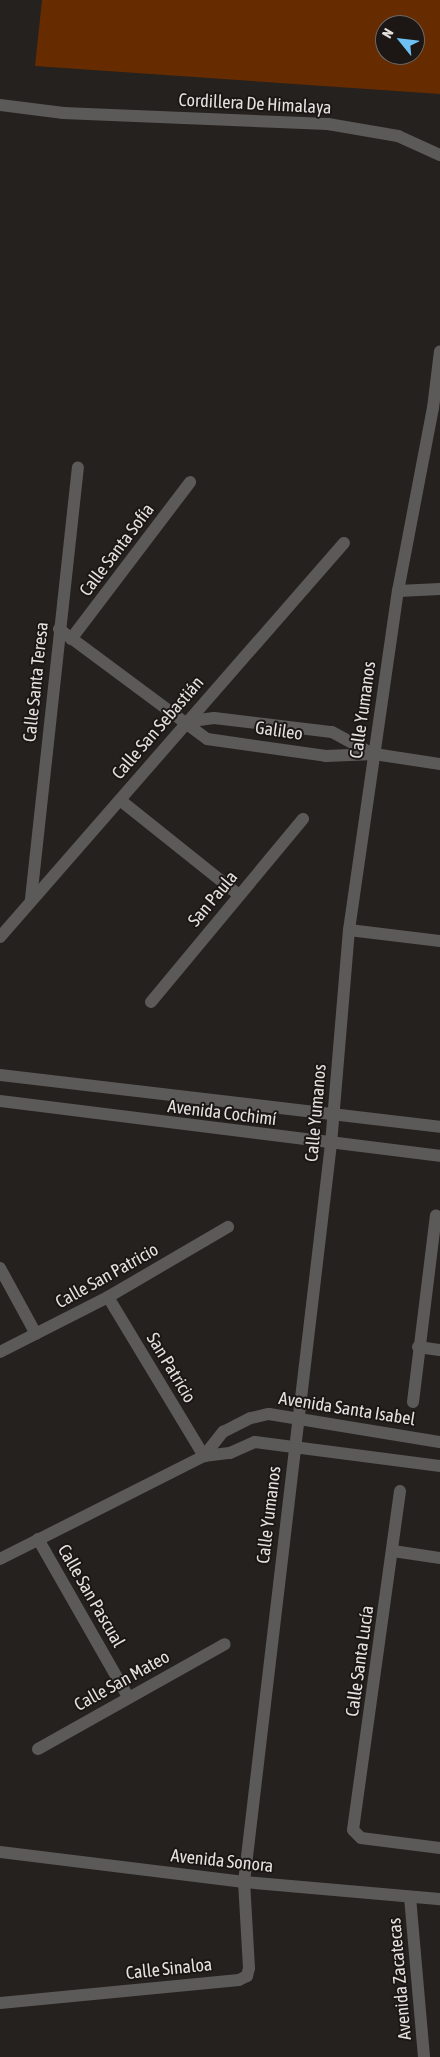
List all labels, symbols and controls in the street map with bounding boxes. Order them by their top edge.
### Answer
north arrow [375,15,425,65]
text: N [379,26,397,41]
street label: Cordillera De Himalaya [178,89,332,119]
street label: Calle Santa Sofía [75,499,159,601]
street label: Calle Santa Teresa [19,621,53,743]
street label: Calle Yumanos [345,660,381,760]
street label: Calle San Sebastián [108,672,208,784]
street label: Galileo [254,717,304,745]
street label: San Paula [184,867,242,931]
street label: Calle Yumanos [301,1063,331,1163]
street label: Avenida Cochimí [166,1096,278,1130]
street label: Calle San Patricio [52,1239,162,1313]
street label: San Patricio [142,1329,200,1407]
street label: Avenida Santa Isabel [277,1388,417,1430]
street label: Calle Yumanos [252,1465,286,1565]
street label: Calle San Pascual [53,1541,129,1651]
street label: Calle Santa Lucía [342,1604,378,1718]
street label: Calle San Mateo [71,1646,173,1716]
street label: Avenida Sonora [170,1845,274,1877]
street label: Avenida Zacatecas [384,1917,416,2041]
street label: Calle Sinaloa [125,1954,213,1984]

